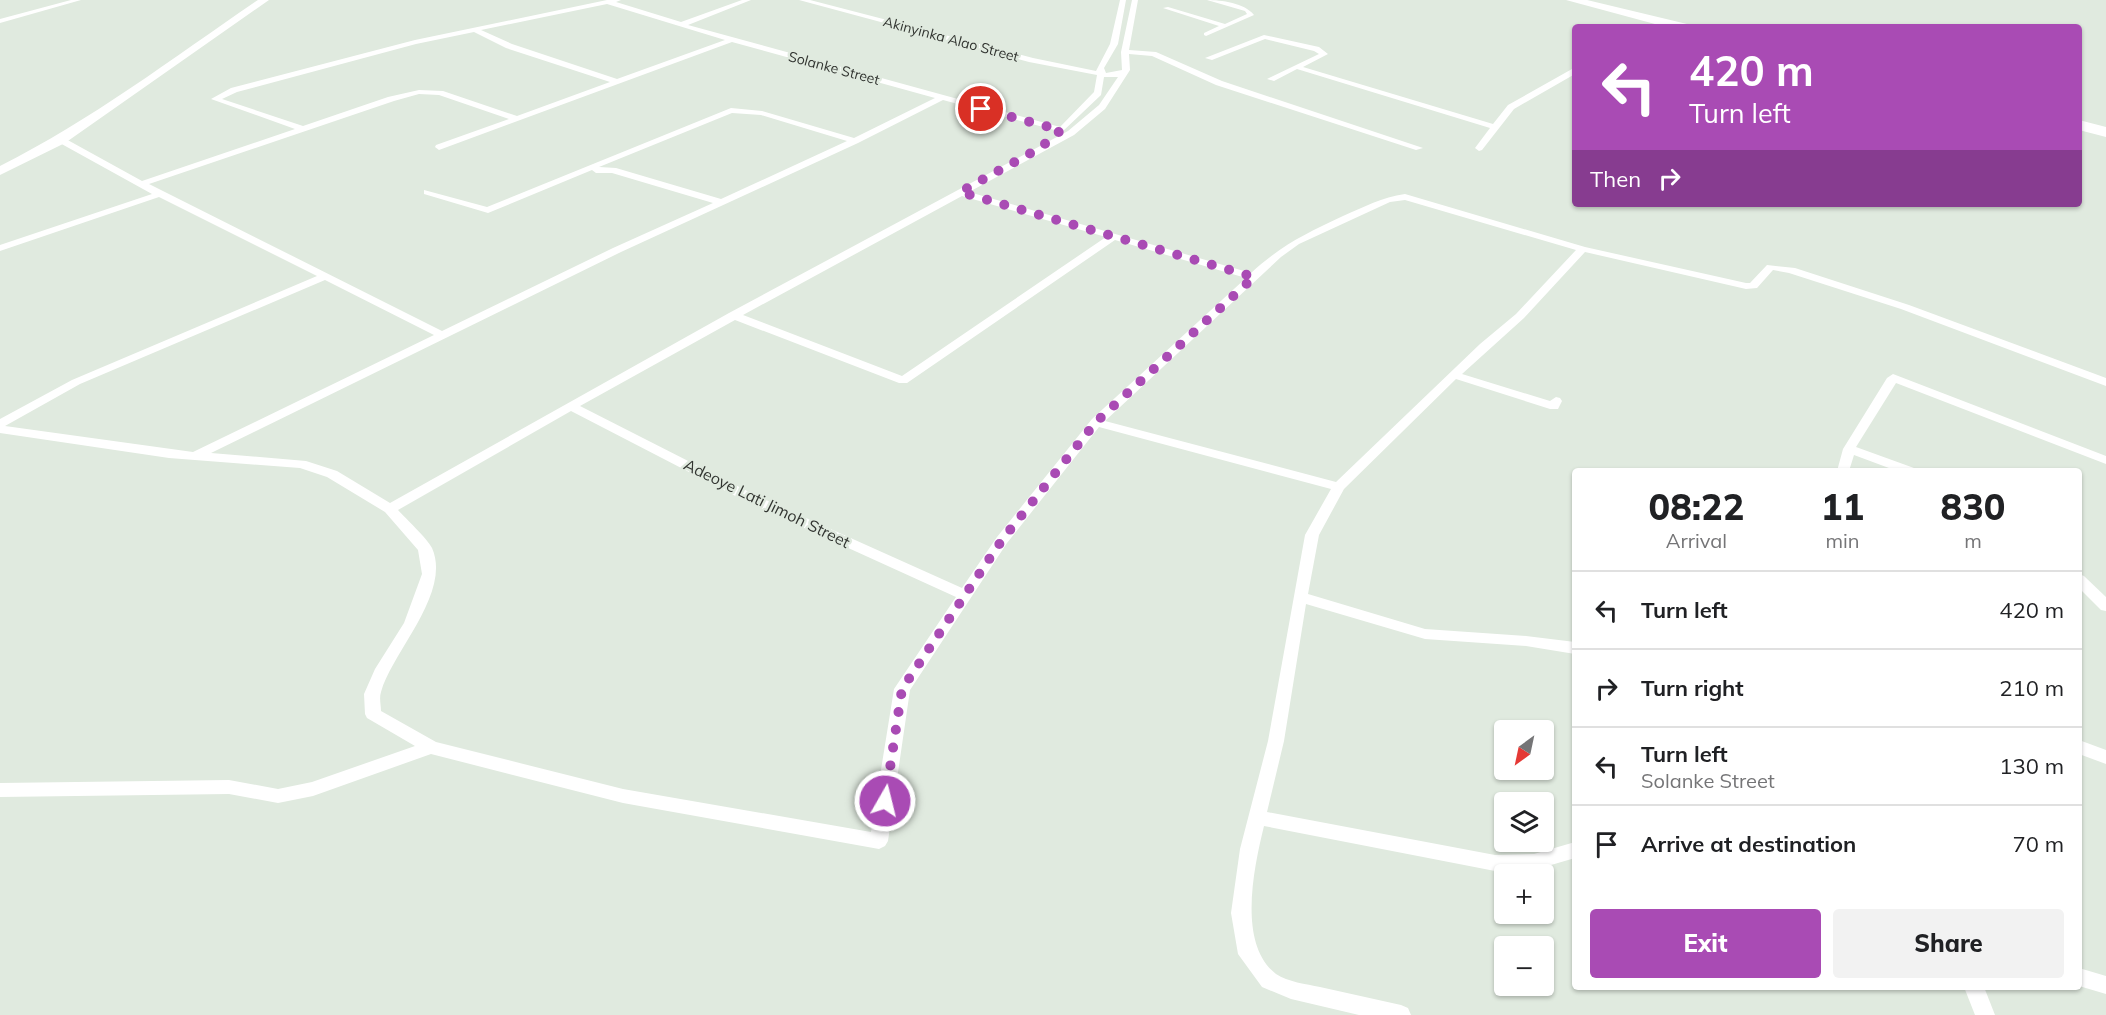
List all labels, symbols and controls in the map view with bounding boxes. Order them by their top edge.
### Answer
street label: Akinyinka Alao Street [881,12,1021,66]
text: 420 m [1689,44,1814,97]
street label: Solanke Street [786,47,882,89]
icon: left [1590,48,1668,126]
pin [955,83,1006,134]
icon: arrive [964,92,997,125]
text: Turn left [1689,96,1791,130]
icon: right [1653,162,1686,195]
text: Then [1590,165,1641,193]
street label: Adeoye Lati Jimoh Street [681,454,854,552]
text: 08:22 [1649,484,1744,529]
text: 11 [1821,484,1864,529]
text: 830 [1941,484,2005,529]
text: Arrival [1666,528,1727,553]
text: min [1825,528,1859,553]
text: m [1964,528,1982,553]
icon: left [1590,594,1623,627]
text: Turn left [1641,596,1728,624]
text: 420 m [1999,596,2064,624]
icon: right [1590,672,1623,705]
text: Turn right [1641,674,1744,702]
text: 210 m [1999,674,2064,702]
north arrow [1494,720,1554,780]
map controls [1494,720,1554,996]
text: Turn left [1641,740,1728,768]
icon: left [1590,750,1623,783]
text: 130 m [1999,752,2064,780]
text: Solanke Street [1641,768,1775,793]
position arrow [853,769,917,833]
button: layers [1494,792,1554,852]
icon: arrive [1590,828,1623,861]
text: Arrive at destination [1641,830,1856,858]
text: 70 m [2013,830,2064,858]
button: + [1494,864,1554,924]
button: Exit [1590,909,1821,978]
button: Share [1833,909,2064,978]
button: − [1494,936,1554,996]

